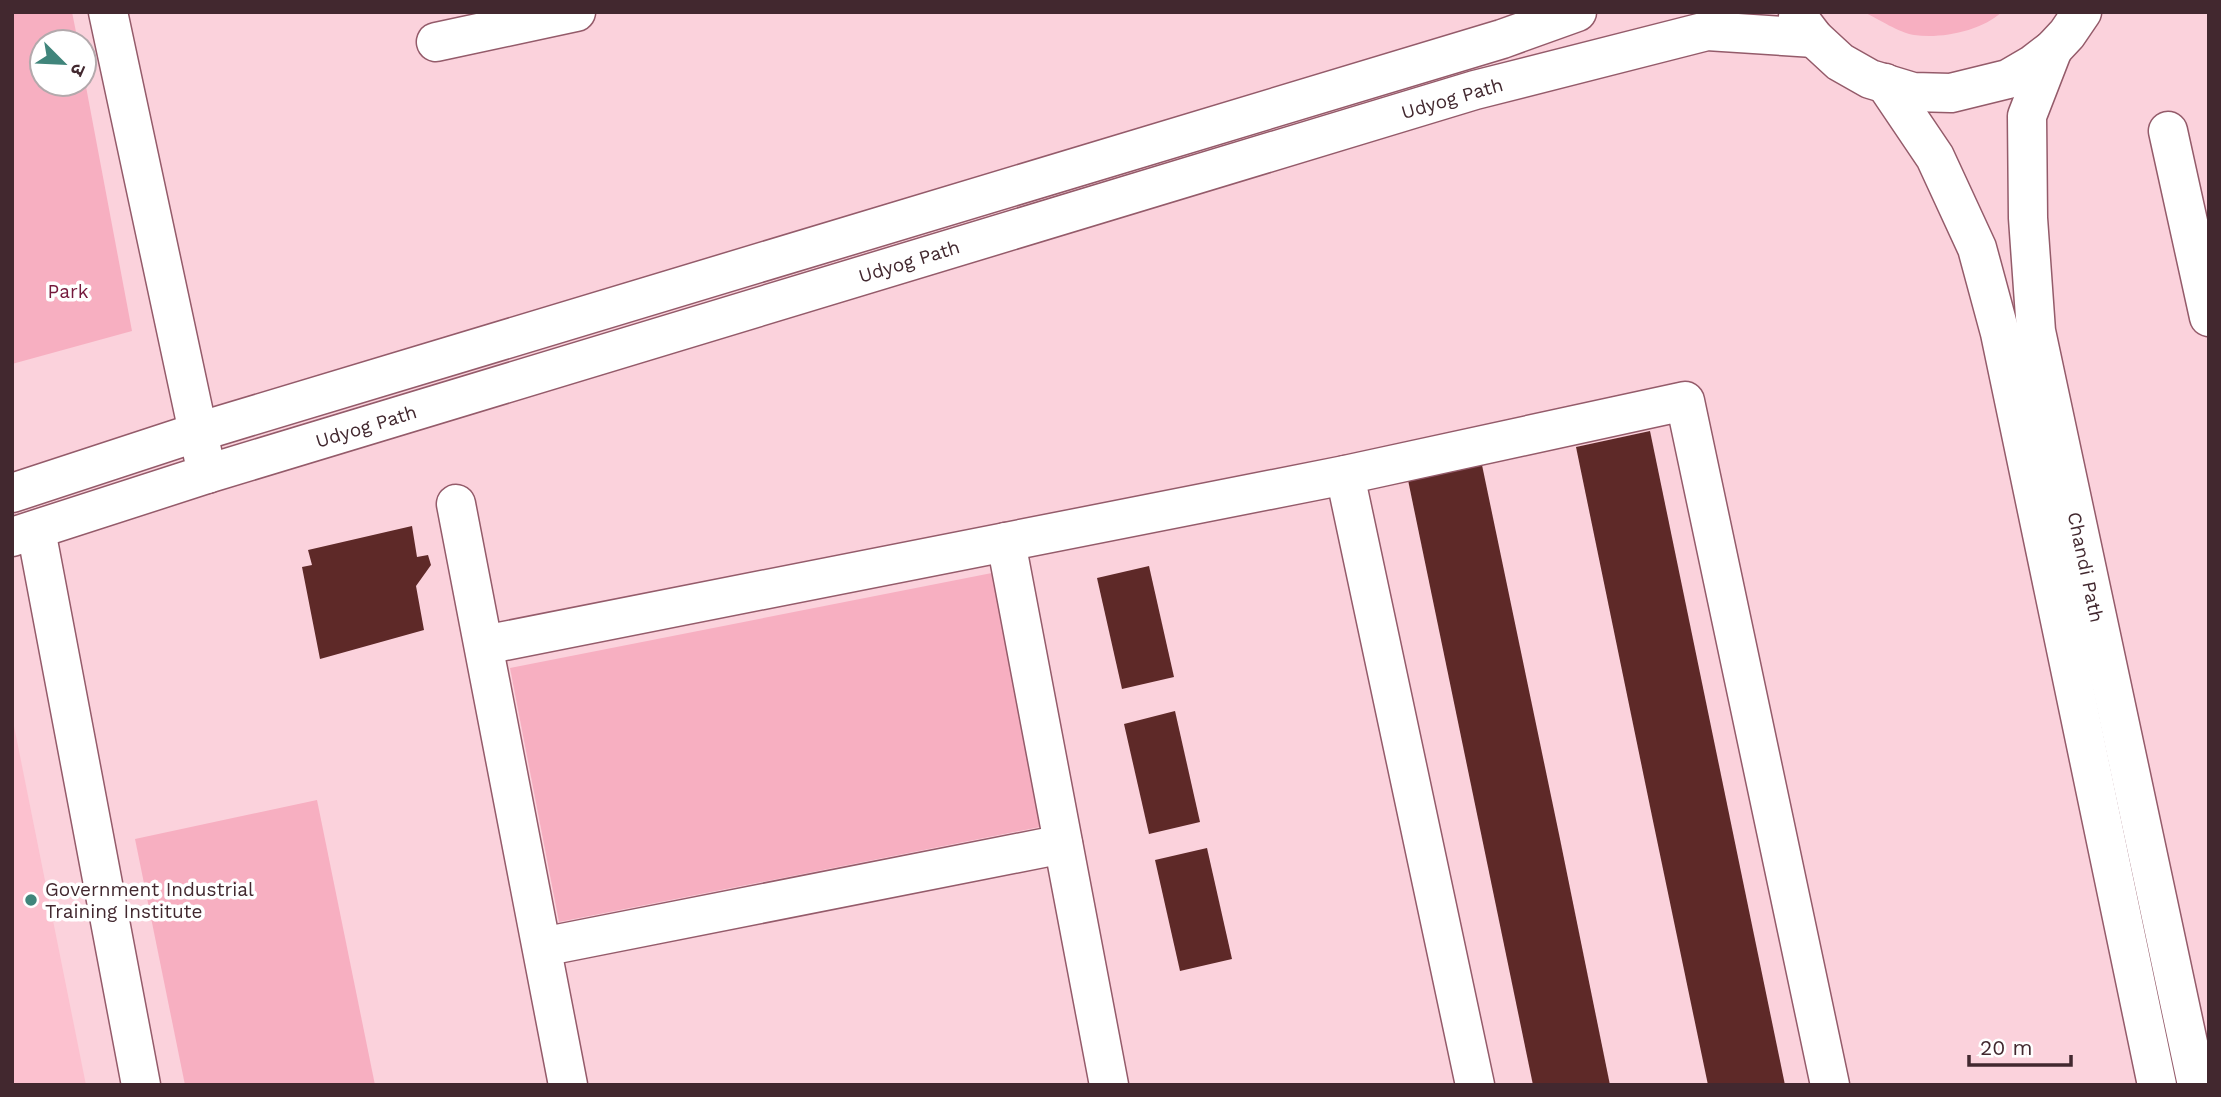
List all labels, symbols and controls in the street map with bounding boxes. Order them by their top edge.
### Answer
north arrow [28,28,98,98]
text: उ [65,60,91,80]
street label: Udyog Path [1399,73,1506,124]
street label: Udyog Path [856,235,963,288]
park label: Park [48,280,89,303]
street label: Udyog Path [313,400,420,453]
street label: Chandi Path [2063,510,2108,624]
place label: Government Industrial Training Institute [45,878,254,923]
marker: Government Industrial Training Institute [23,892,39,908]
scale bar [1969,1024,2070,1068]
text: 20 m [1980,1035,2032,1060]

